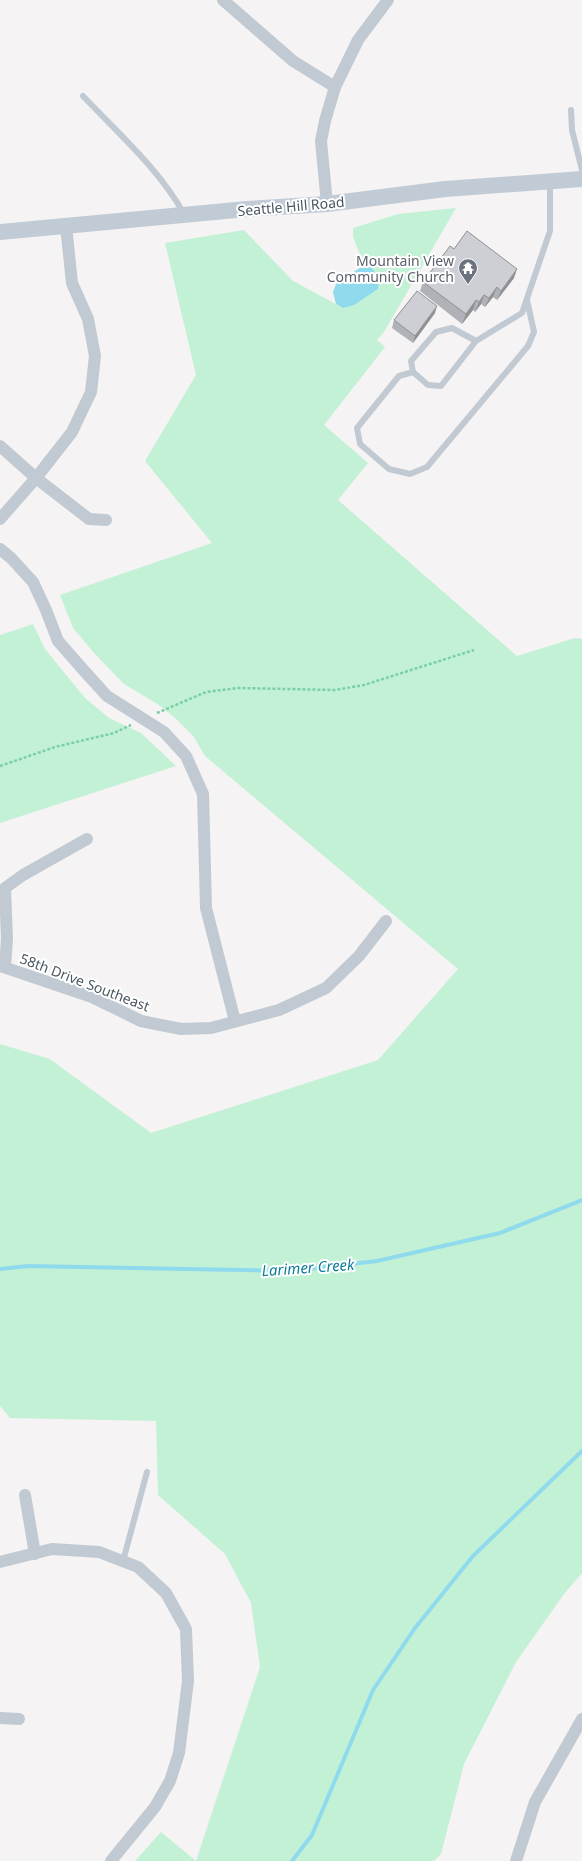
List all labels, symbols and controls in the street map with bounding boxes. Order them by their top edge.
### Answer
street label: Seattle Hill Road [237,192,345,220]
place label: Mountain View Community Church [327,251,454,286]
temple icon: Mountain View Community Church [457,257,479,285]
street label: 58th Drive Southeast [17,948,153,1016]
water label: Larimer Creek [261,1254,356,1280]

